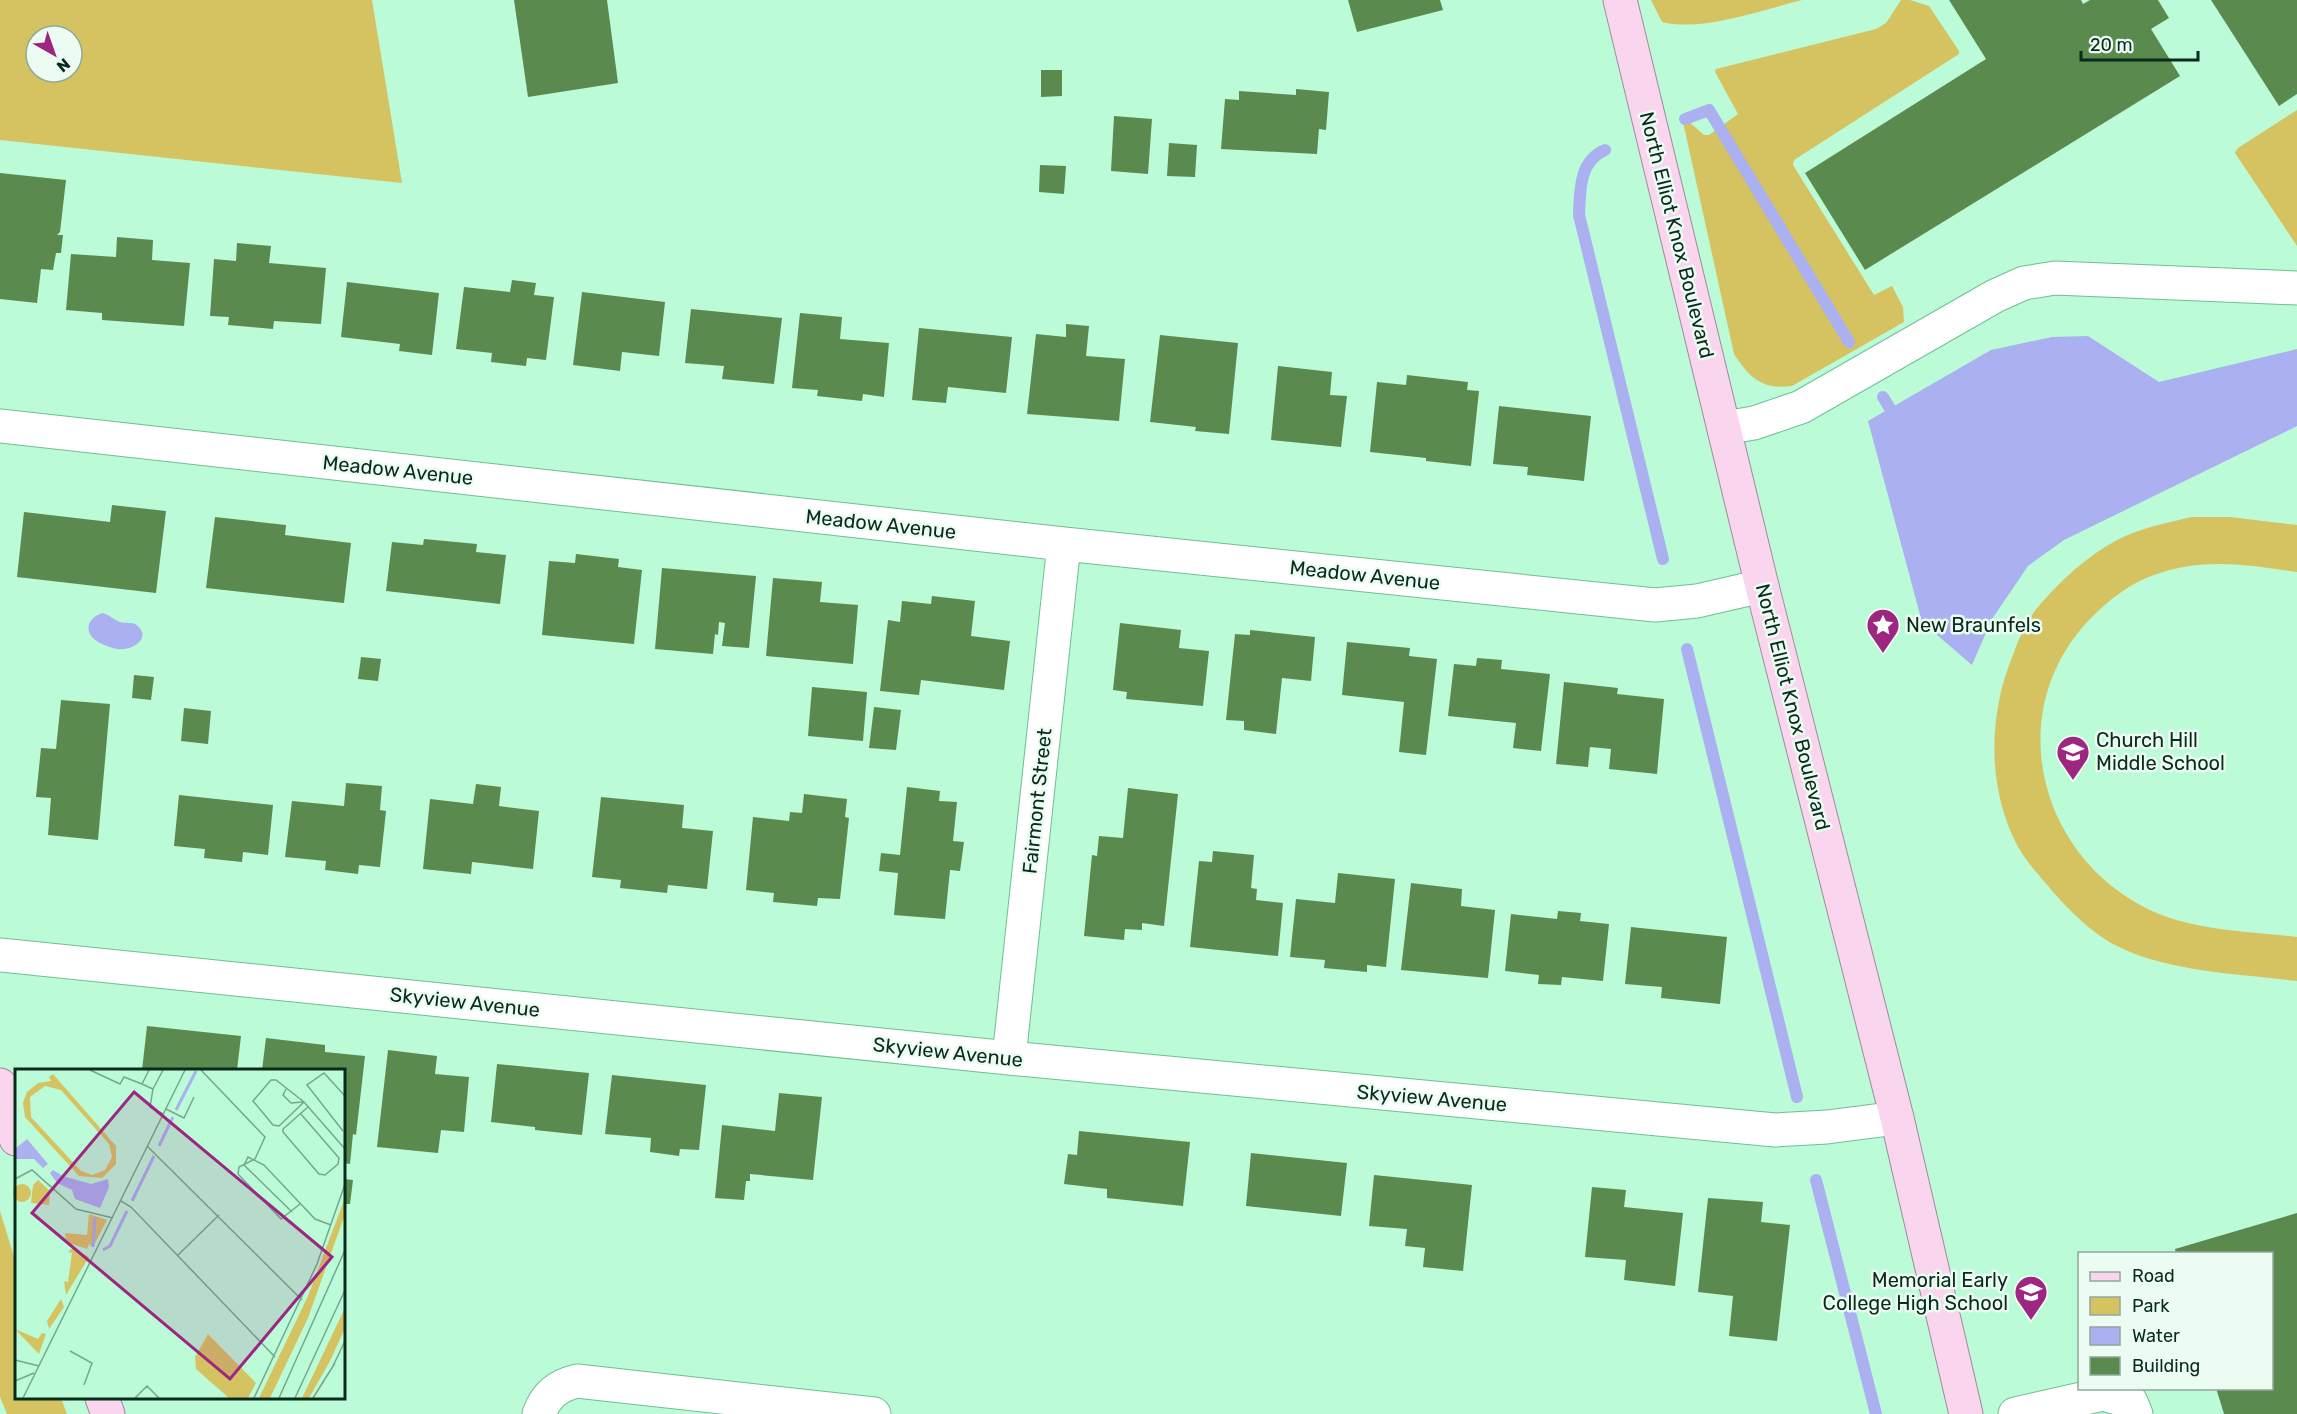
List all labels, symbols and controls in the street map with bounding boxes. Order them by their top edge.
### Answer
north arrow [24,24,84,84]
scale bar [2081,24,2198,62]
text: 20 m [2090,34,2132,56]
text: N [53,54,74,76]
street label: North Elliot Knox Boulevard [1635,109,1719,361]
street label: Meadow Avenue [322,450,474,490]
street label: Meadow Avenue [805,504,957,544]
street label: Meadow Avenue [1289,555,1441,595]
street label: North Elliot Knox Boulevard [1751,581,1835,833]
place icon: New Braunfels [1865,607,1901,654]
place label: New Braunfels [1906,613,2041,637]
street label: Fairmont Street [1017,727,1057,875]
place label: Church Hill Middle School [2096,728,2225,775]
school or university icon: Church Hill Middle School [2055,734,2091,781]
street label: Skyview Avenue [389,982,541,1022]
street label: Skyview Avenue [872,1032,1024,1072]
inset map [15,1069,345,1399]
street label: Skyview Avenue [1356,1079,1508,1117]
legend [2078,1252,2273,1390]
text: Road [2132,1265,2175,1287]
place label: Memorial Early College High School [1823,1268,2008,1315]
school or university icon: Memorial Early College High School [2013,1274,2049,1321]
text: Park [2132,1295,2170,1317]
text: Water [2132,1325,2180,1347]
text: Building [2132,1355,2200,1377]

